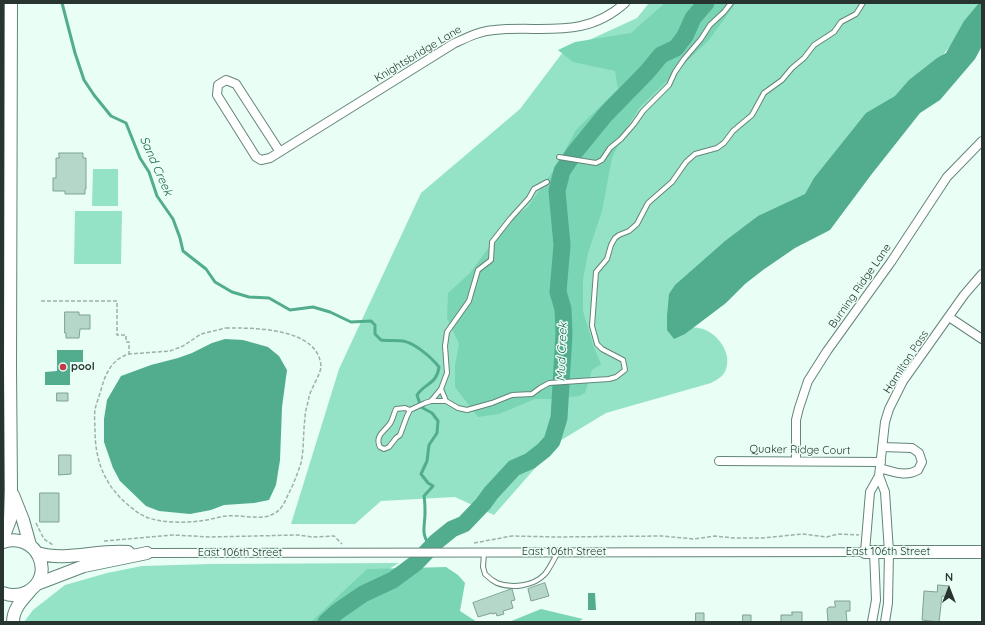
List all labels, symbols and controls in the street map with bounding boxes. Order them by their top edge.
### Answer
street label: Knightsbridge Lane [372,23,464,85]
water label: Sand Creek [136,134,176,198]
street label: Burning Ridge Lane [826,241,894,331]
water label: Mud Creek [554,322,570,382]
street label: Hamilton Pass [881,328,931,396]
place label: pool [71,360,95,374]
marker: pool [58,362,68,372]
street label: Quaker Ridge Court [749,443,851,457]
street label: East 106th Street [522,545,606,559]
street label: East 106th Street [846,545,930,559]
street label: East 106th Street [198,546,282,560]
north arrow [929,569,969,609]
text: N [945,570,953,584]

